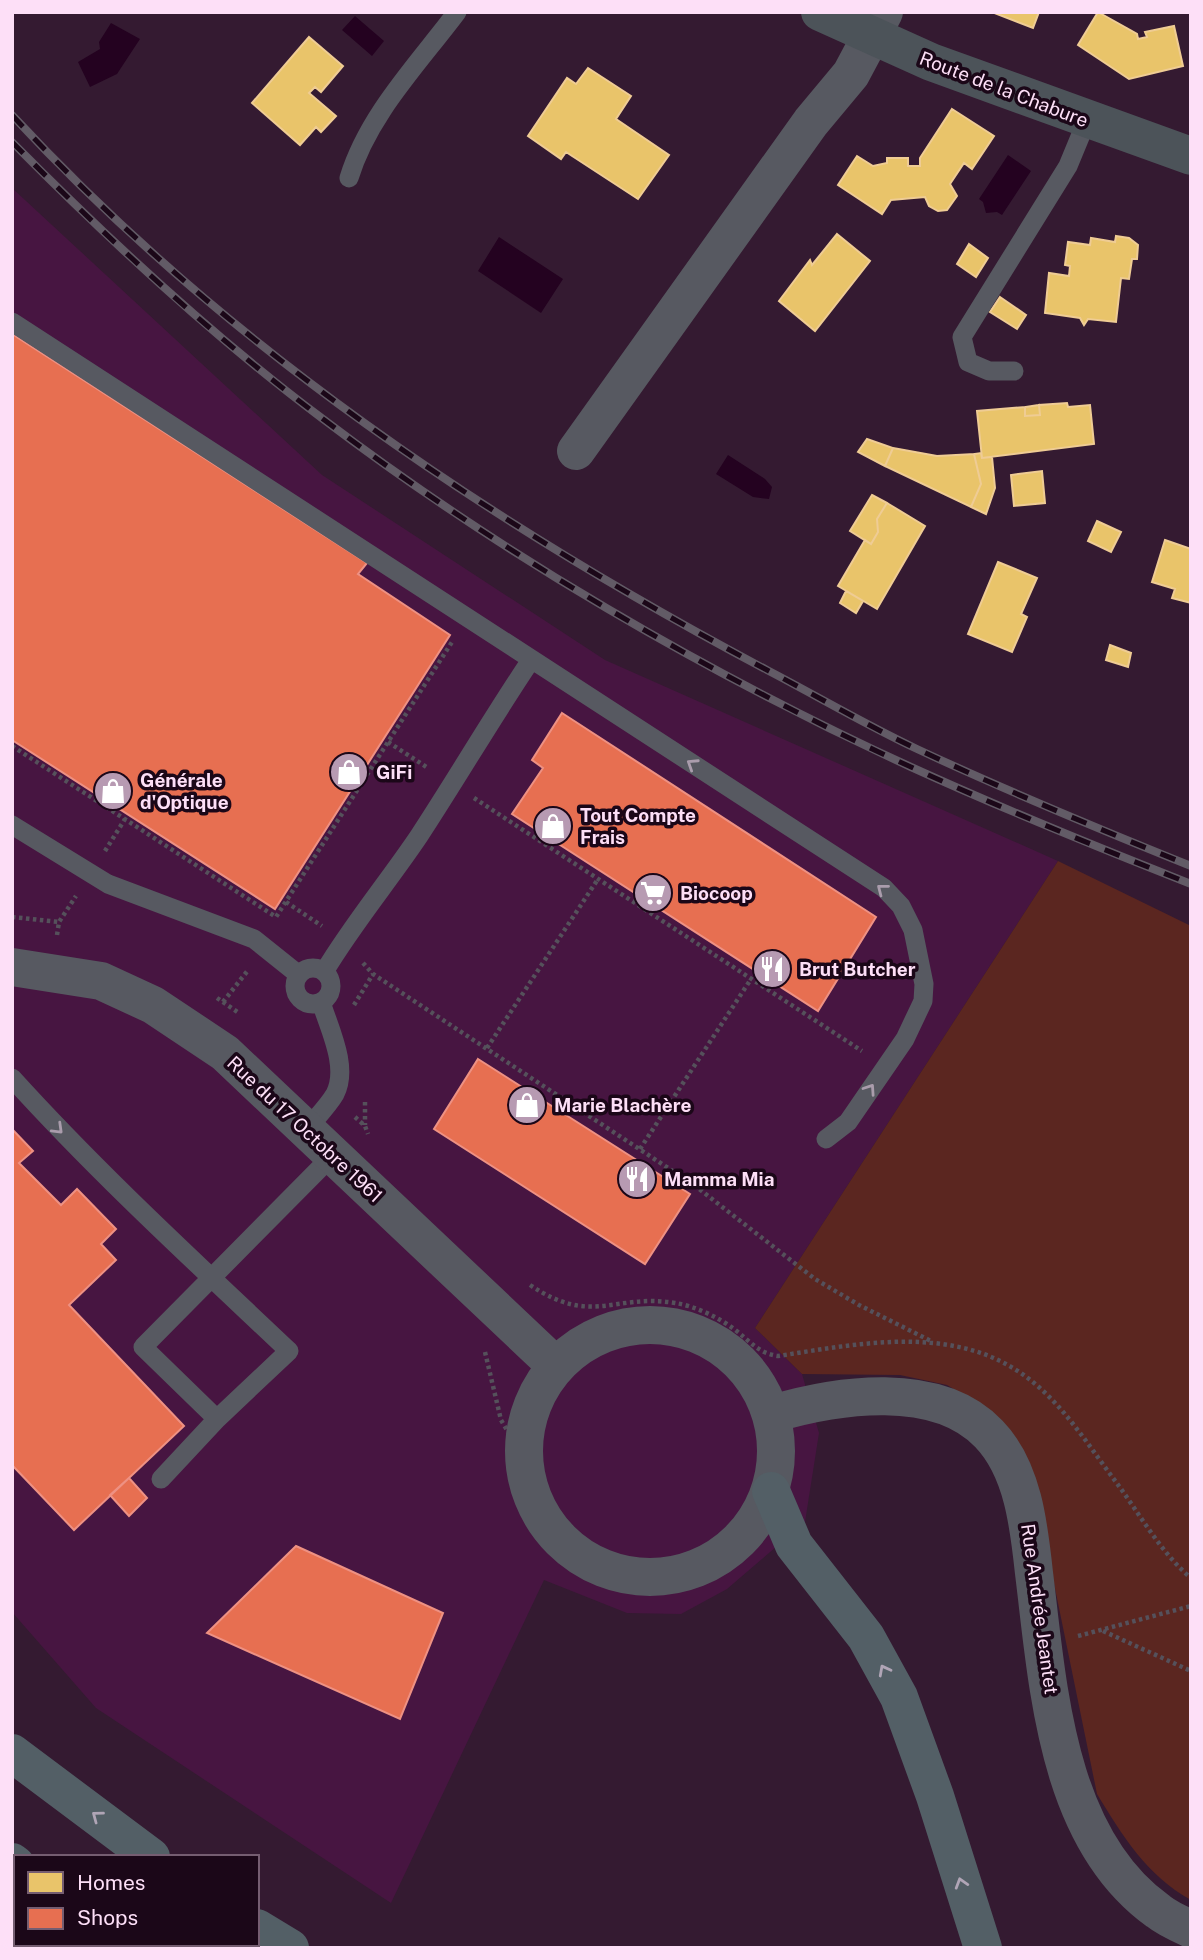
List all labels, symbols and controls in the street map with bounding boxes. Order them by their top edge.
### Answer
street label: Route de la Chabure [917,47,1091,131]
shop icon: GiFi [328,751,370,793]
one-way arrow [687,760,700,773]
place label: GiFi [376,761,412,783]
place label: Générale d'Optique [140,769,229,813]
shop icon: Générale d'Optique [92,770,134,812]
place label: Tout Compte Frais [580,804,696,848]
shop icon: Tout Compte Frais [532,805,574,847]
supermarket icon: Biocoop [632,872,674,914]
place label: Biocoop [680,882,753,904]
one-way arrow [878,884,890,897]
restaurant icon: Brut Butcher [751,948,793,990]
place label: Brut Butcher [799,958,916,980]
street label: Rue du 17 Octobre 1961 [223,1051,387,1207]
shop icon: Marie Blachère [506,1084,548,1126]
one-way arrow [862,1084,874,1097]
place label: Marie Blachère [554,1094,692,1116]
one-way arrow [50,1120,63,1133]
restaurant icon: Mamma Mia [616,1158,658,1200]
place label: Mamma Mia [664,1168,774,1190]
street label: Rue Andrée Jeantet [1017,1522,1063,1696]
one-way arrow [879,1664,892,1677]
one-way arrow [92,1812,104,1824]
legend [14,1855,259,1946]
text: Homes [77,1870,145,1895]
one-way arrow [955,1877,970,1889]
text: Shops [77,1905,138,1930]

